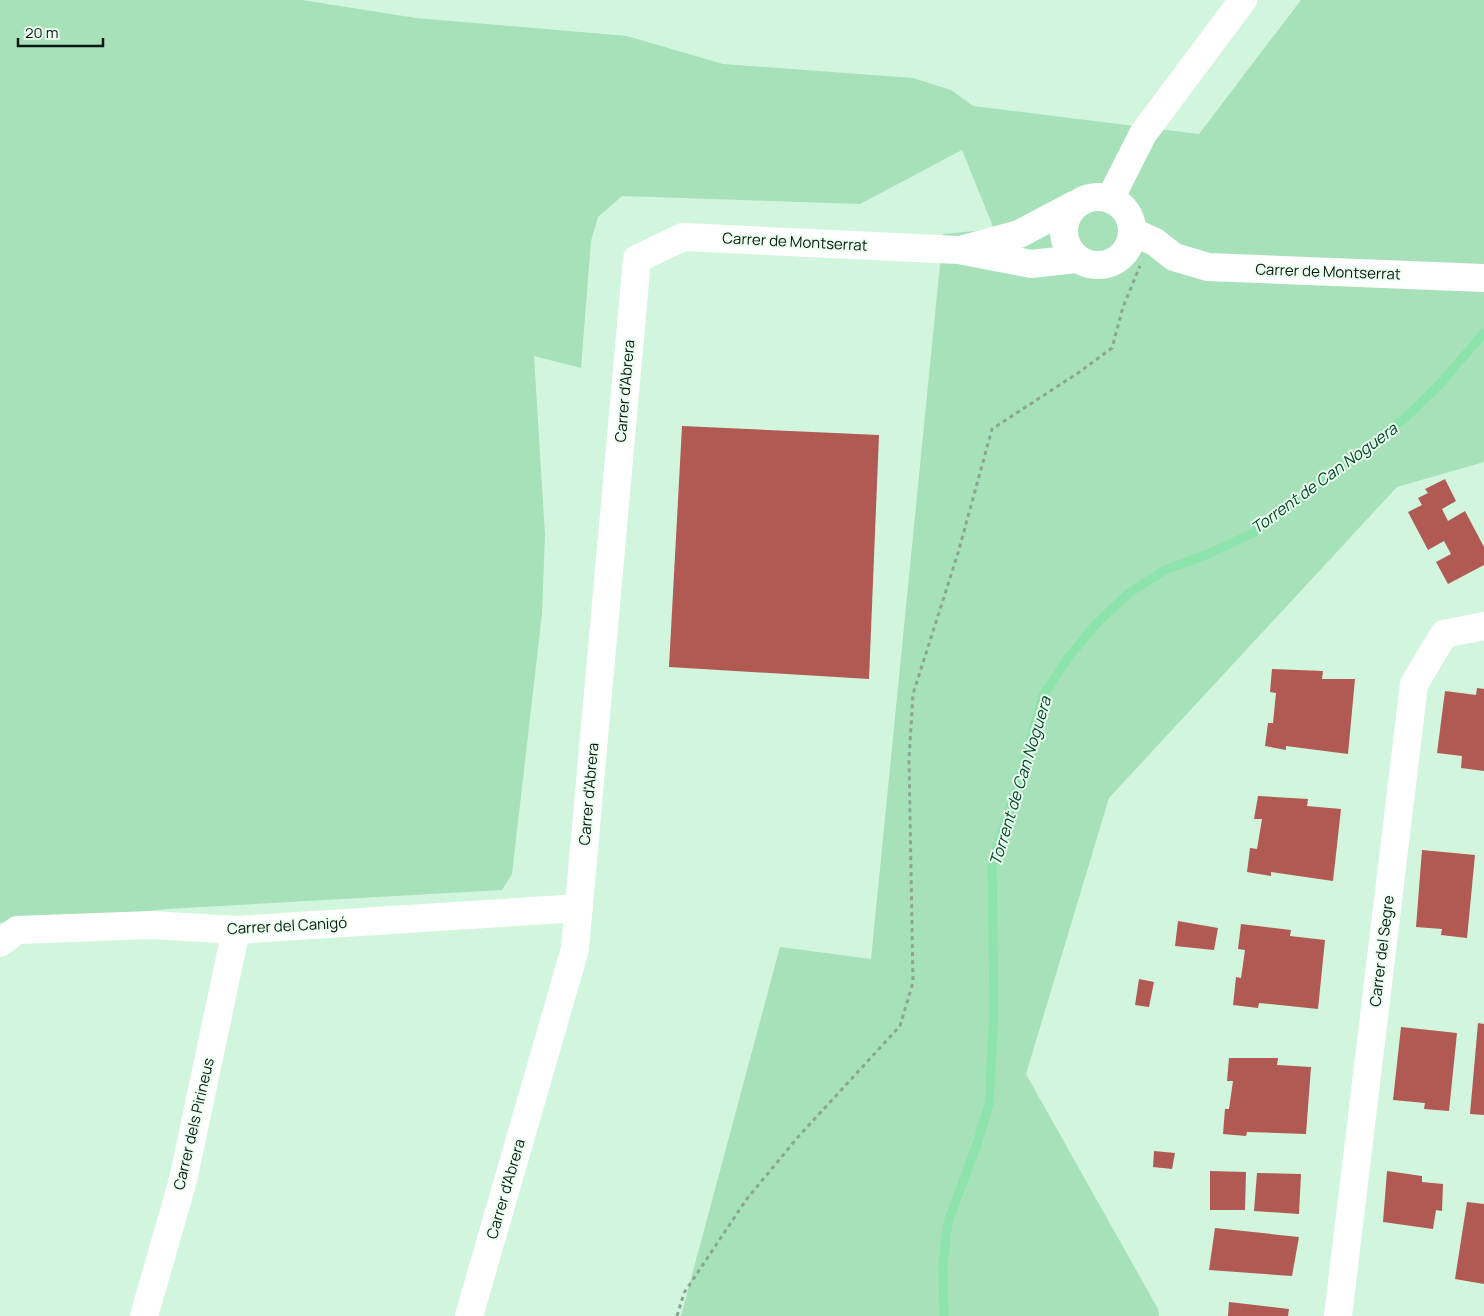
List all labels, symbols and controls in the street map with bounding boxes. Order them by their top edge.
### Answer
scale bar [18,15,102,47]
text: 20 m [25,22,58,43]
street label: Carrer de Montserrat [722,227,868,256]
street label: Carrer de Montserrat [1255,258,1401,285]
street label: Carrer d'Abrera [610,339,639,443]
water label: Torrent de Can Noguera [1247,417,1402,538]
water label: Torrent de Can Noguera [984,693,1056,868]
street label: Carrer d'Abrera [574,742,603,846]
street label: Carrer del Segre [1364,894,1399,1008]
street label: Carrer del Canigó [226,912,348,939]
street label: Carrer dels Pirineus [168,1056,219,1192]
street label: Carrer d'Abrera [481,1136,530,1241]

